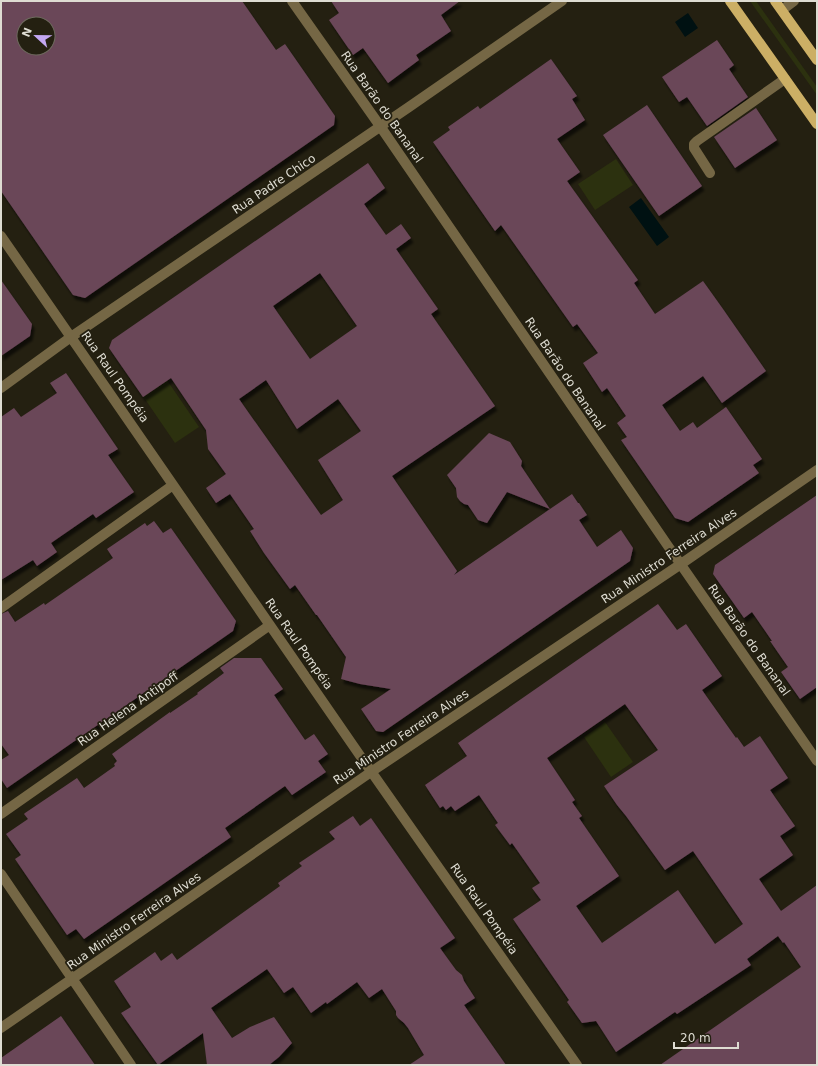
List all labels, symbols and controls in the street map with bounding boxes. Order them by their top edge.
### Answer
north arrow [16,16,56,56]
text: N [19,26,35,39]
street label: Rua Barão do Bananal [338,48,426,166]
street label: Rua Padre Chico [230,151,318,217]
street label: Rua Barão do Bananal [522,315,608,433]
street label: Rua Raul Pompéia [78,329,152,425]
street label: Rua Ministro Ferreira Alves [599,505,739,607]
street label: Rua Barão do Bananal [705,581,793,699]
street label: Rua Raul Pompéia [262,596,336,692]
street label: Rua Helena Antipoff [75,669,182,749]
street label: Rua Ministro Ferreira Alves [331,686,471,788]
street label: Rua Raul Pompéia [447,861,521,957]
street label: Rua Ministro Ferreira Alves [64,869,204,973]
scale bar [674,1024,738,1050]
text: 20 m [680,1031,711,1045]

